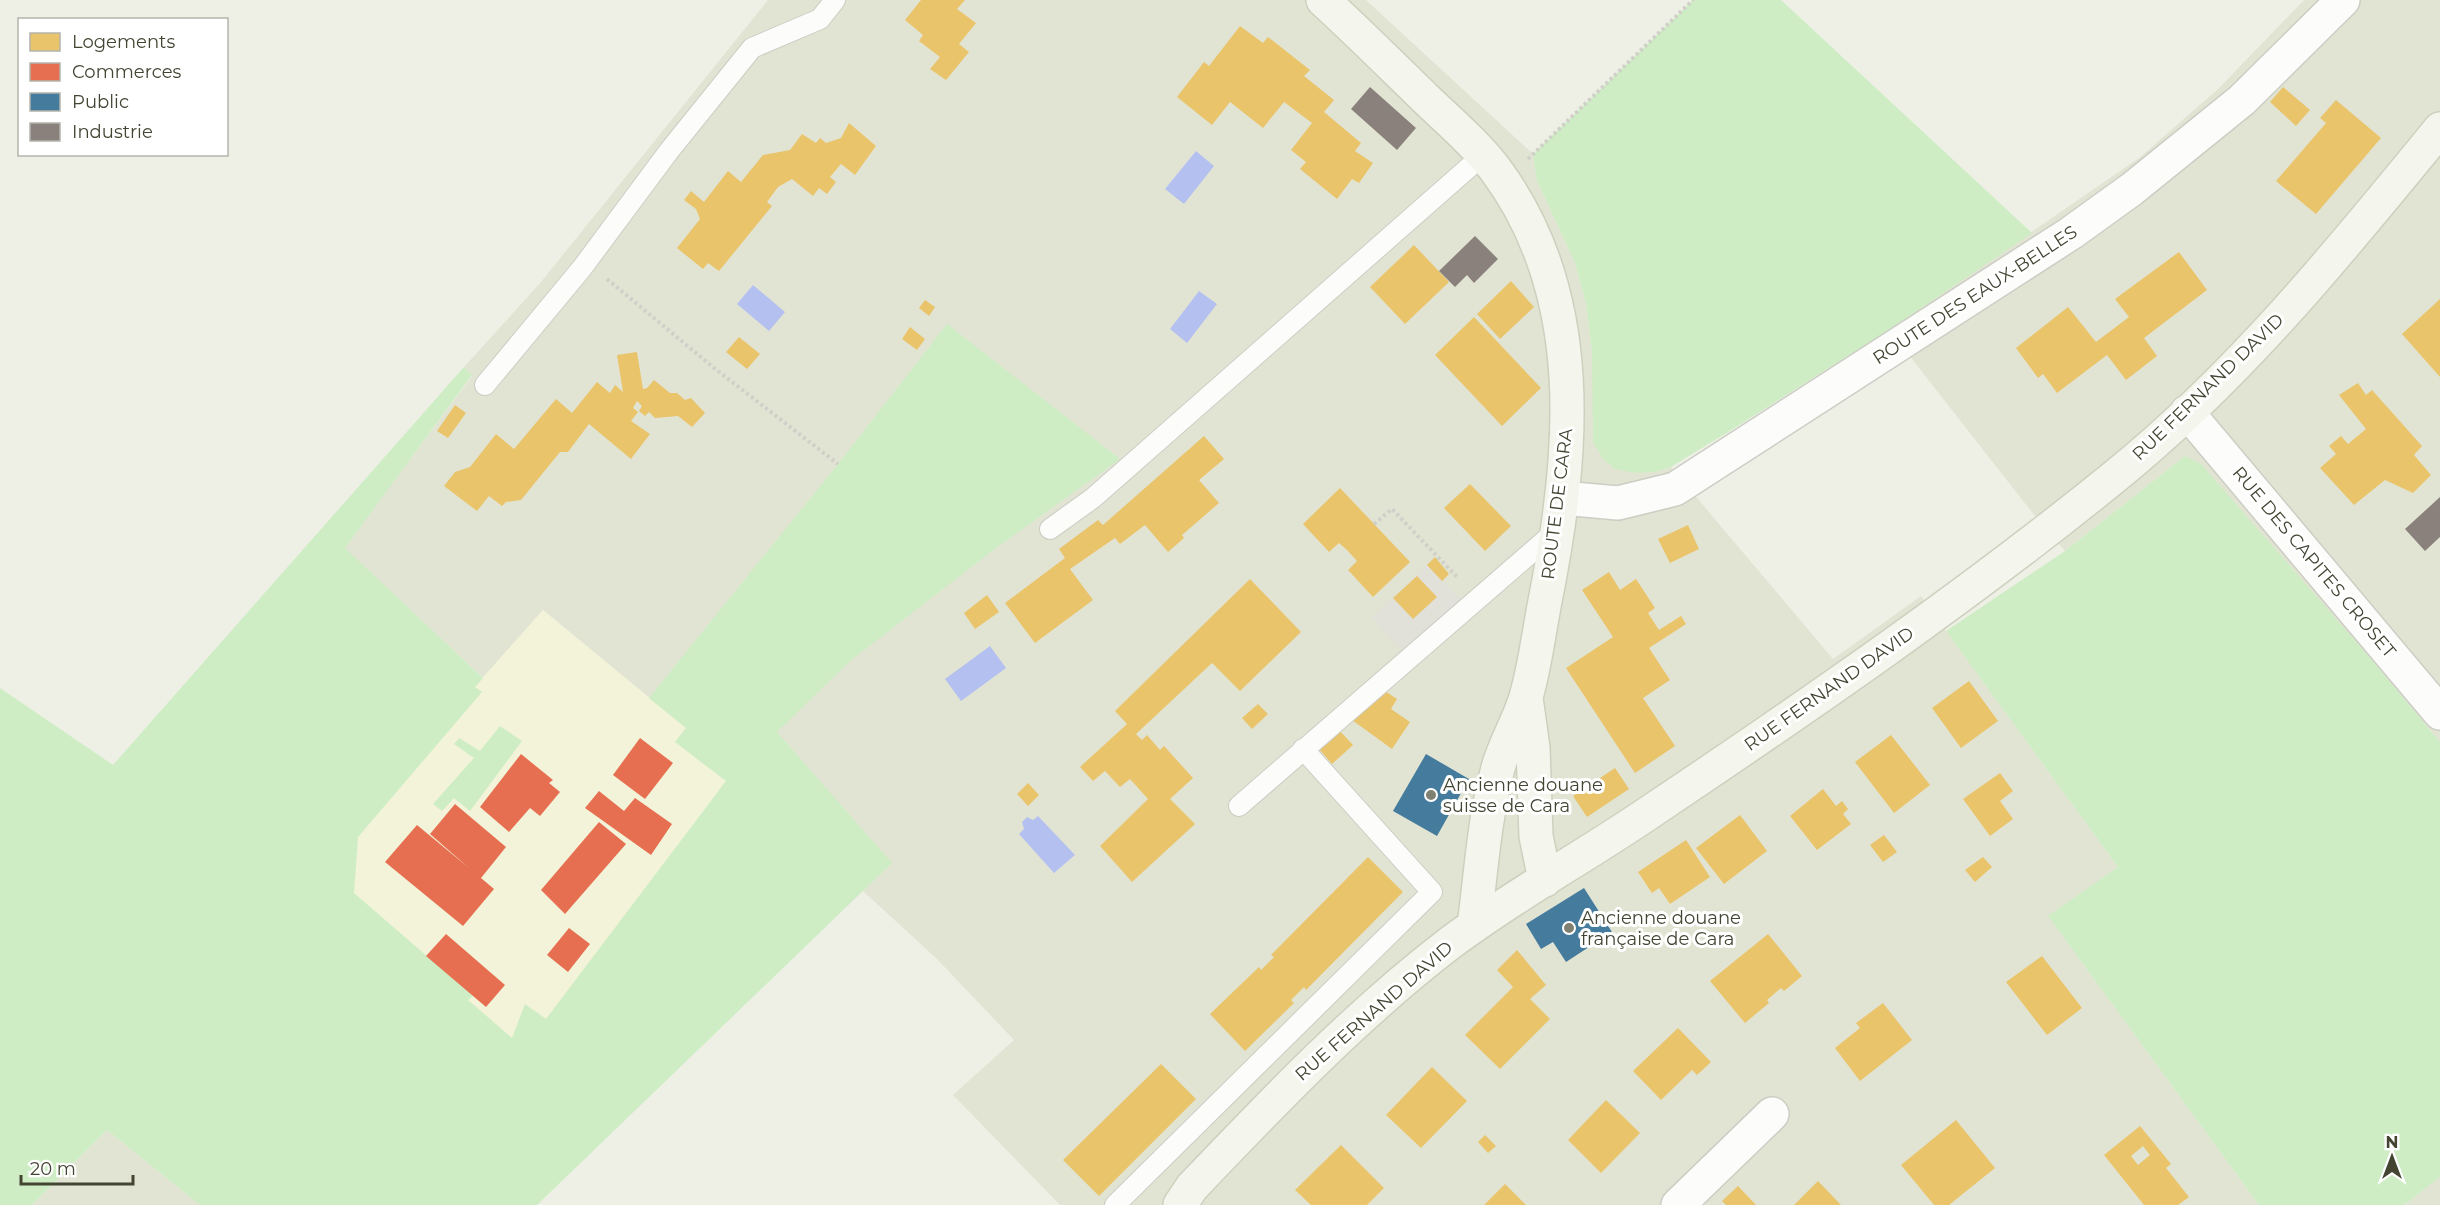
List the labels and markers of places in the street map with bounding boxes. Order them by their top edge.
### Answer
place label: Ancienne douane suisse de Cara [1443,774,1603,817]
marker: Ancienne douane suisse de Cara [1424,788,1438,802]
place label: Ancienne douane française de Cara [1581,907,1741,950]
marker: Ancienne douane française de Cara [1562,921,1576,935]

